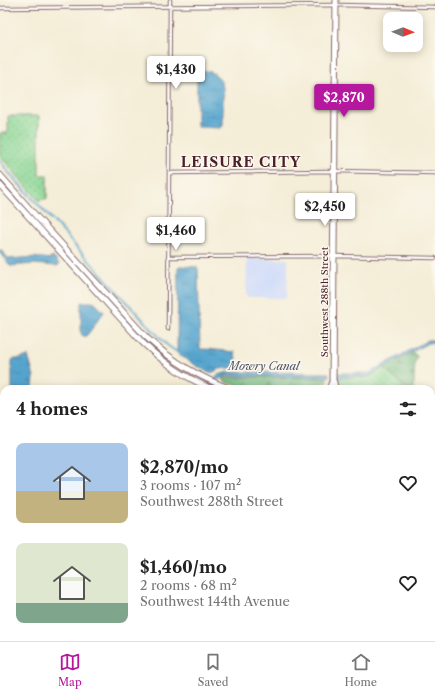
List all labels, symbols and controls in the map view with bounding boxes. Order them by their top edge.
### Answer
north arrow [383,12,423,52]
map controls [383,12,423,52]
pin: $1,430 [143,56,209,90]
text: $1,430 [156,61,196,77]
pin: $2,870 [311,84,377,118]
text: $2,870 [323,89,365,105]
district label: LEISURE CITY [181,153,301,171]
pin: $2,450 [292,193,358,227]
text: $2,450 [304,198,346,214]
pin: $1,460 [143,217,209,251]
text: $1,460 [156,222,196,238]
street label: Southwest 288th Street [318,246,331,357]
water label: Mowry Canal [226,359,301,373]
icon: filters [397,398,419,420]
text: 4 homes [16,399,88,419]
text: $2,870/mo [140,457,228,477]
icon: home [48,459,96,507]
icon: heart [397,472,419,494]
text: 3 rooms · 107 m² [140,477,241,493]
text: Southwest 288th Street [140,493,283,509]
text: $1,460/mo [140,557,227,577]
icon: home [48,559,96,607]
icon: heart [397,572,419,594]
text: 2 rooms · 68 m² [140,577,237,593]
text: Southwest 144th Avenue [140,593,290,609]
tab: Map [58,651,82,689]
tab: Saved [198,651,228,689]
tab: Home [345,651,377,689]

